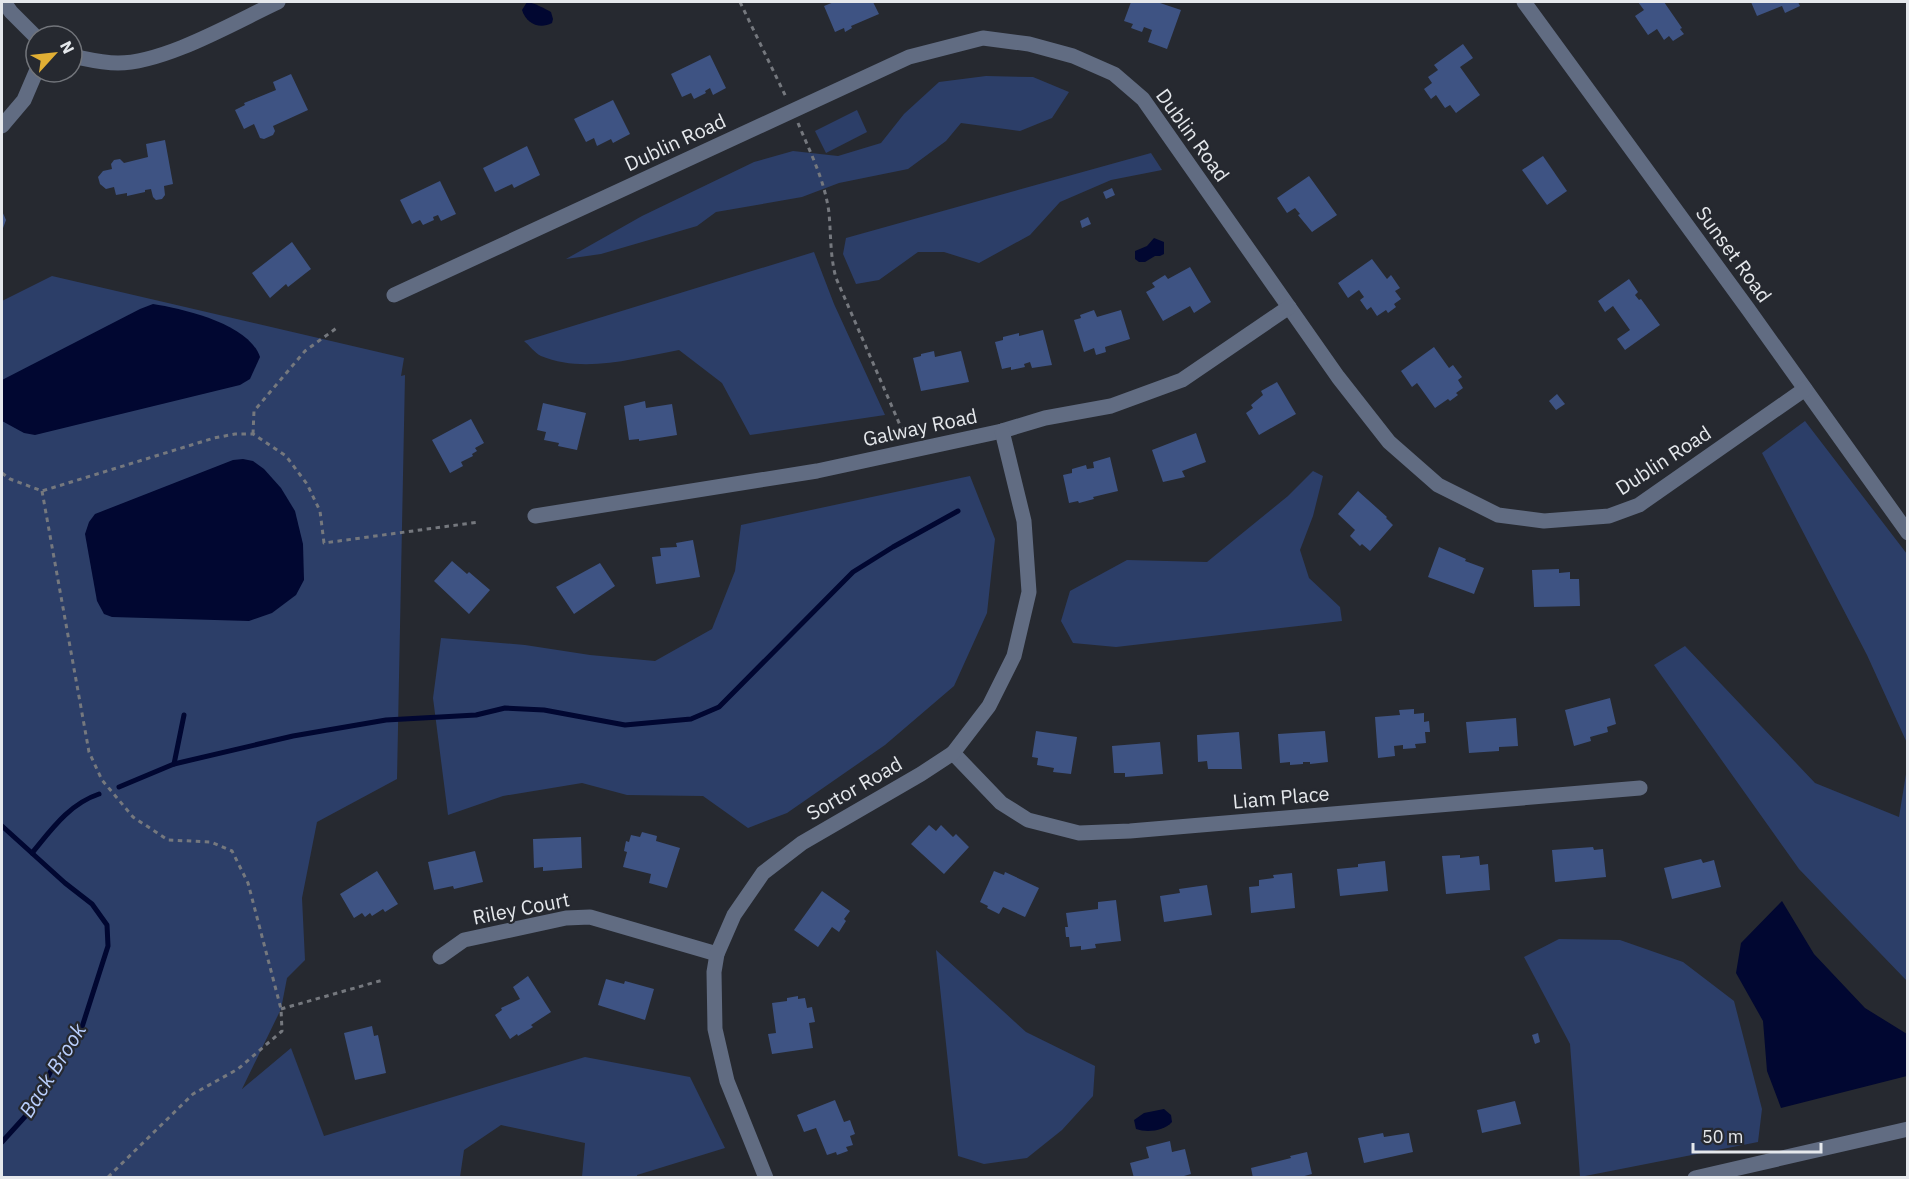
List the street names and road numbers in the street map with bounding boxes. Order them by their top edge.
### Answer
street label: Dublin Road [1150,83,1236,187]
street label: Dublin Road [620,107,730,177]
street label: Sunset Road [1690,200,1778,308]
street label: Galway Road [860,402,980,452]
street label: Dublin Road [1610,419,1716,501]
street label: Sortor Road [801,750,907,826]
street label: Liam Place [1231,779,1331,815]
street label: Riley Court [470,885,572,931]

